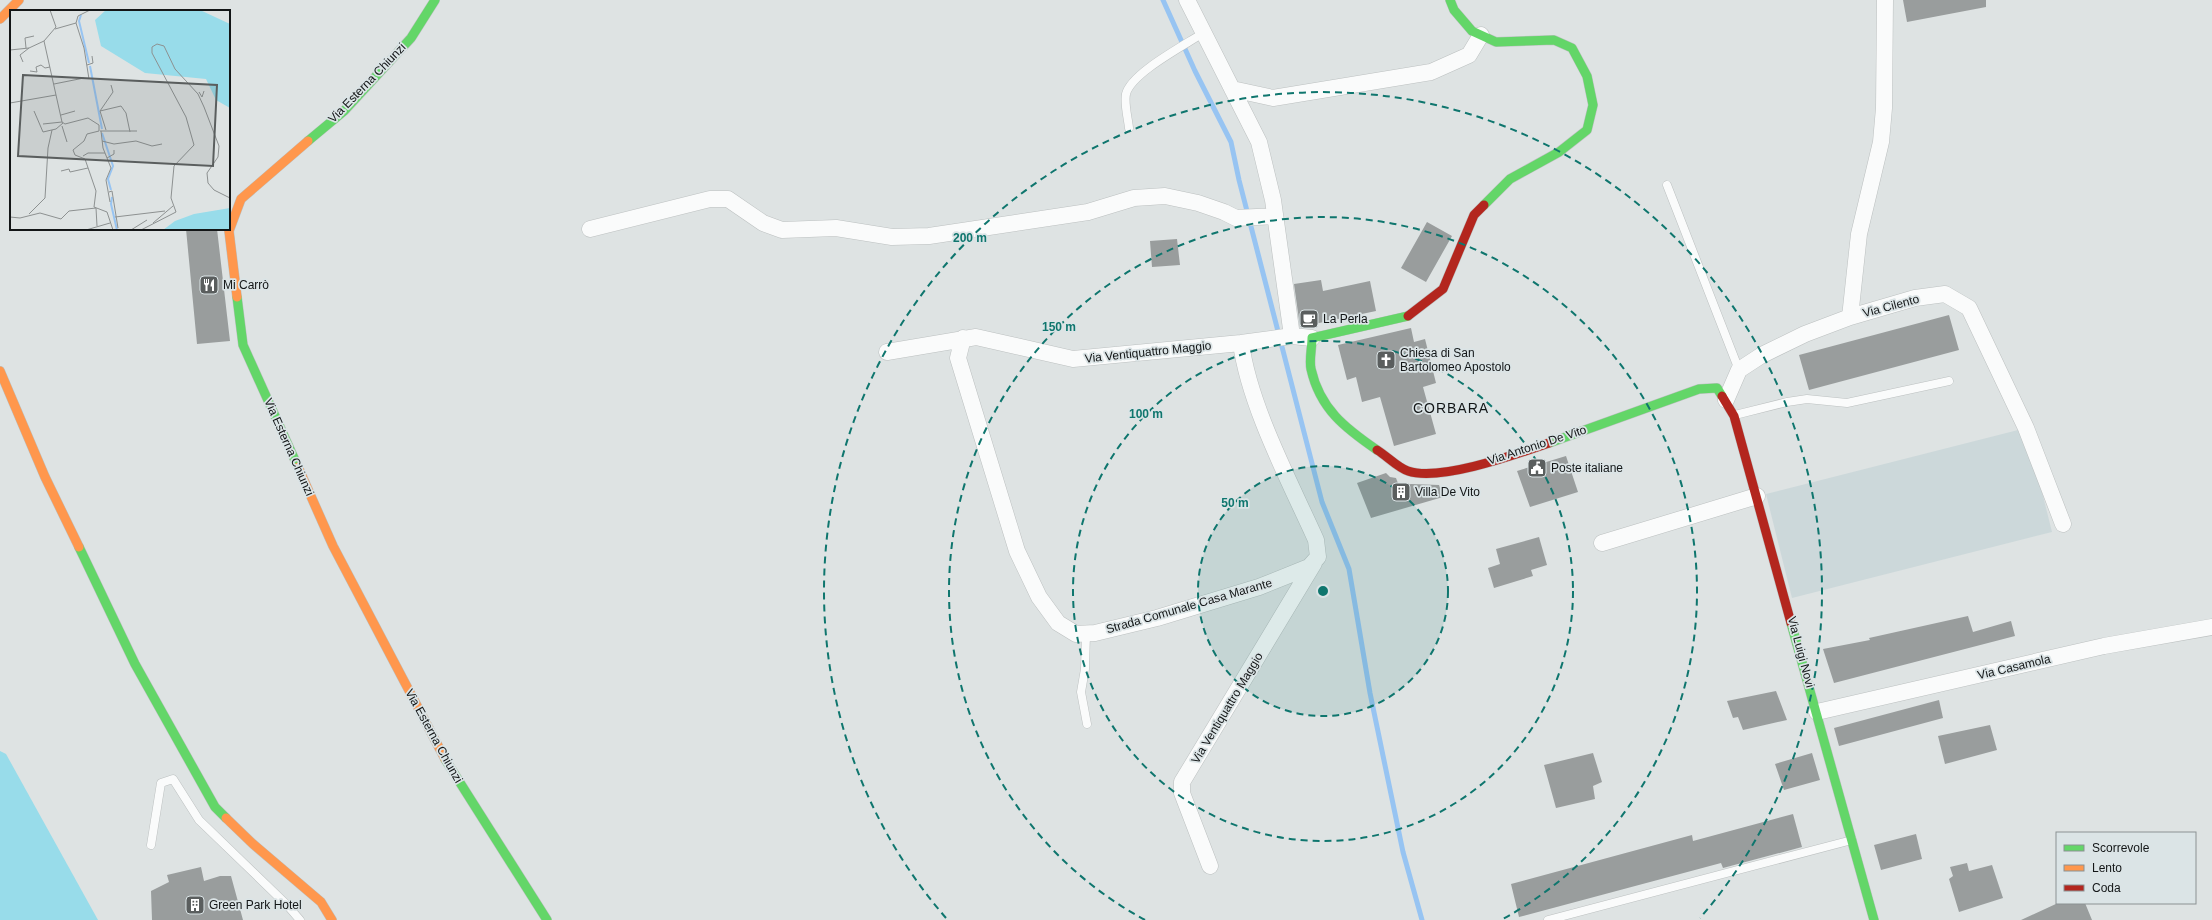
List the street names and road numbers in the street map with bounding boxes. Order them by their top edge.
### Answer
street label: Via Esterna Chiunzi [325,40,409,126]
street label: Via Cilento [1861,292,1921,320]
street label: Via Ventiquattro Maggio [1084,338,1212,366]
street label: Via Esterna Chiunzi [261,396,317,498]
street label: Via Antonio De Vito [1486,422,1588,468]
street label: Strada Comunale Casa Marante [1104,575,1274,636]
street label: Via Luigi Novi [1785,615,1817,689]
street label: Via Ventiquattro Maggio [1188,650,1266,766]
street label: Via Casamola [1976,652,2052,682]
street label: Via Esterna Chiunzi [402,687,466,785]

